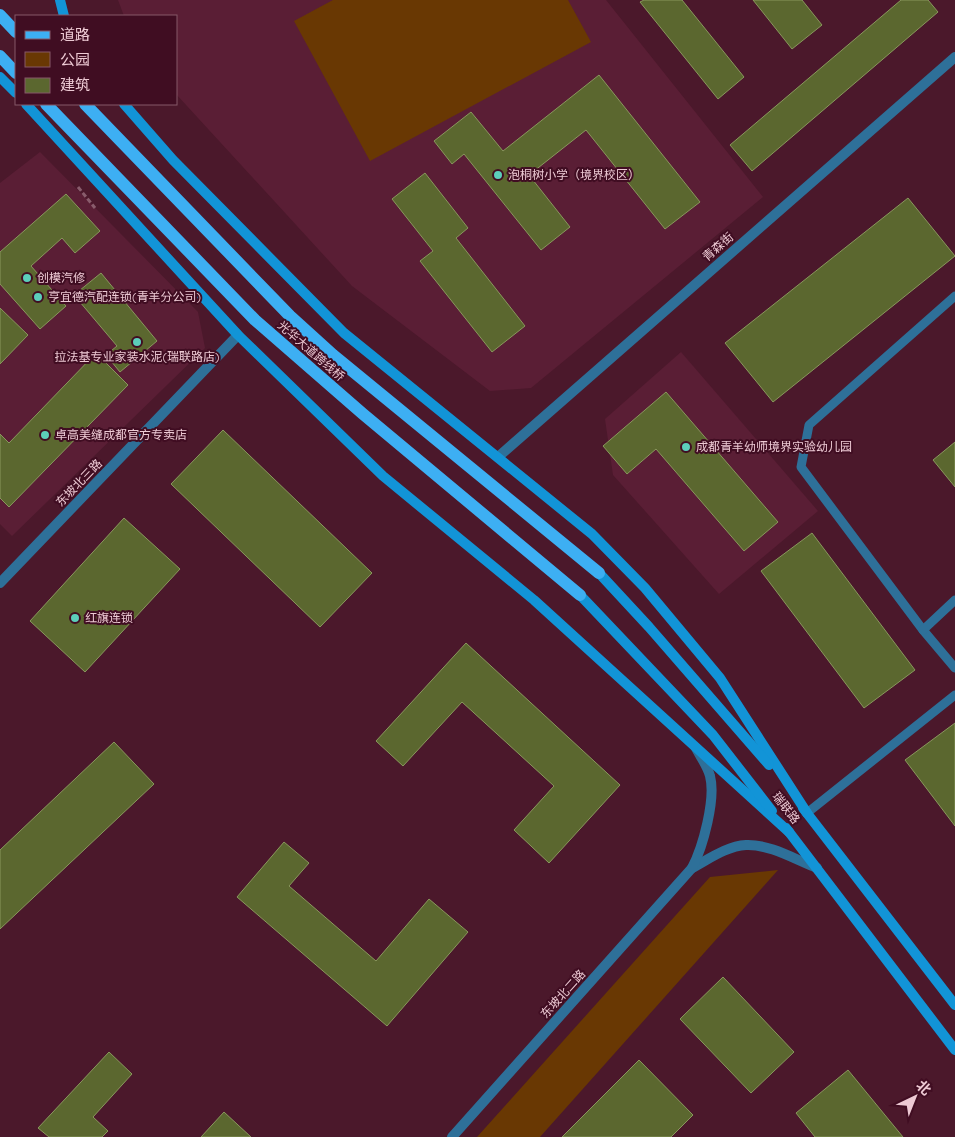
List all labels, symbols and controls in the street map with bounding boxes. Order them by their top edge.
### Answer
legend [15,15,178,105]
text: 道路 [60,25,90,44]
text: 公园 [60,50,90,69]
text: 建筑 [60,75,90,94]
place label: 泡桐树小学（境界校区） [508,167,640,182]
marker: 泡桐树小学（境界校区） [492,169,504,181]
street label: 青森街 [699,229,736,264]
place label: 创模汽修 [37,270,85,285]
marker: 创模汽修 [21,272,33,284]
place label: 亨宜德汽配连锁(青羊分公司) [48,289,201,304]
marker: 亨宜德汽配连锁(青羊分公司) [32,291,44,303]
street label: 光华大道跨线桥 [275,317,348,384]
marker: 拉法基专业家装水泥(瑞联路店) [131,336,143,348]
place label: 拉法基专业家装水泥(瑞联路店) [55,349,219,364]
place label: 卓高美缝成都官方专卖店 [55,427,187,442]
marker: 卓高美缝成都官方专卖店 [39,429,51,441]
place label: 成都青羊幼师境界实验幼儿园 [696,439,852,454]
marker: 成都青羊幼师境界实验幼儿园 [680,441,692,453]
street label: 东坡北三路 [52,456,105,509]
place label: 红旗连锁 [85,610,133,625]
marker: 红旗连锁 [69,612,81,624]
street label: 瑞联路 [769,789,803,826]
street label: 东坡北二路 [537,966,588,1021]
north arrow [890,1072,940,1122]
text: 北 [913,1076,935,1099]

